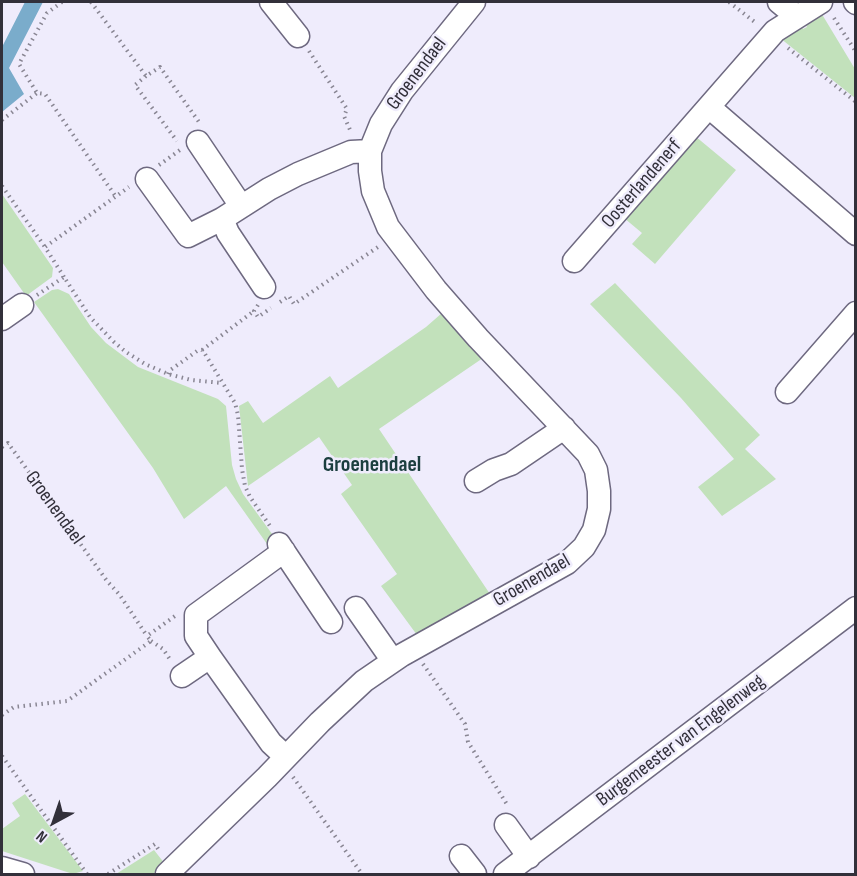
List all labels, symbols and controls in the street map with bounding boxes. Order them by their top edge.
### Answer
street label: Groenendael [382,33,452,115]
street label: Oosterlandenerf [597,135,687,233]
district label: Groenendael [323,452,421,478]
street label: Groenendael [19,467,89,549]
street label: Groenendael [489,549,575,613]
street label: Burgemeester van Engelenweg [592,670,770,812]
north arrow [24,792,84,852]
text: N [33,826,51,846]

